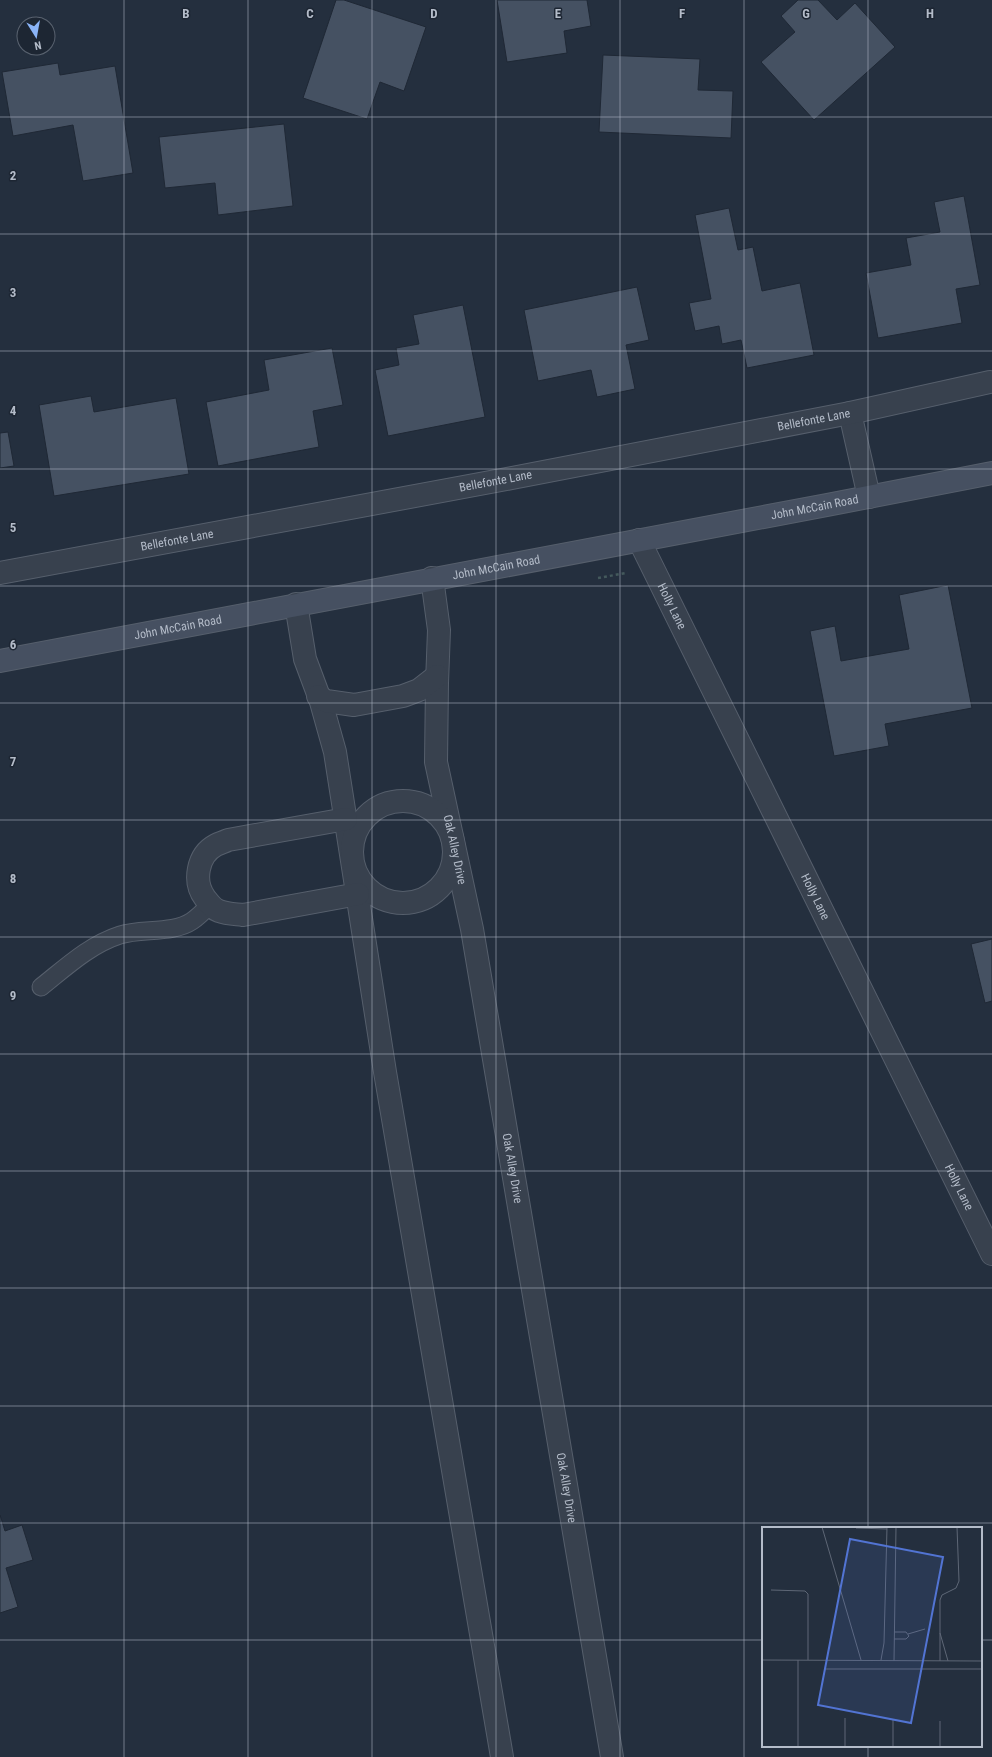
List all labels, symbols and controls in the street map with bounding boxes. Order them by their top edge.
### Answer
text: B [182,6,190,21]
text: C [306,6,314,21]
text: D [430,6,438,21]
text: E [555,6,562,21]
text: F [679,6,685,21]
text: G [802,6,810,21]
text: H [926,6,934,21]
north arrow [16,16,56,56]
text: N [33,38,42,52]
text: 2 [10,168,17,183]
text: 3 [10,285,16,300]
text: 4 [10,403,17,418]
street label: Bellefonte Lane [776,406,852,434]
street label: Bellefonte Lane [458,467,534,495]
street label: John McCain Road [770,492,860,522]
text: 5 [10,520,17,535]
street label: Bellefonte Lane [139,526,215,554]
street label: John McCain Road [451,552,541,583]
street label: Holly Lane [655,581,689,632]
street label: John McCain Road [133,612,223,643]
text: 6 [10,637,17,652]
text: 7 [10,754,17,769]
street label: Oak Alley Drive [441,813,469,886]
text: 8 [10,871,16,886]
street label: Holly Lane [798,871,833,922]
text: 9 [10,988,16,1003]
street label: Oak Alley Drive [500,1132,525,1205]
street label: Holly Lane [942,1162,976,1213]
street label: Oak Alley Drive [554,1452,579,1524]
inset map [762,1527,982,1747]

